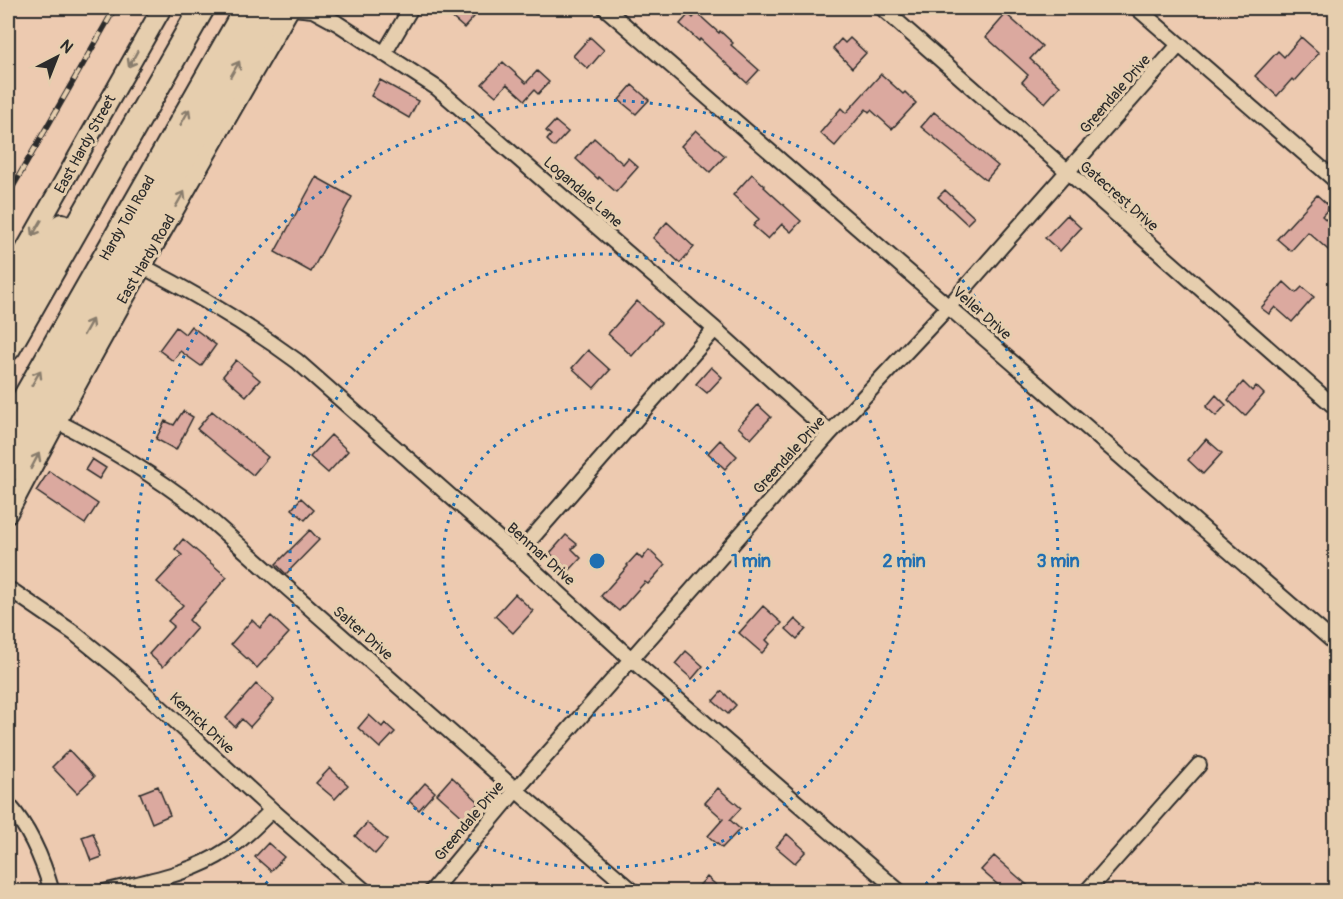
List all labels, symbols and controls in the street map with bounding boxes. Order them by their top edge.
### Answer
north arrow [27,27,87,87]
text: N [56,36,77,58]
one-way arrow [127,49,138,67]
street label: Greendale Drive [1076,50,1155,138]
one-way arrow [229,61,241,78]
street label: East Hardy Street [50,91,121,197]
one-way arrow [179,109,191,126]
street label: Logandale Lane [539,153,627,232]
street label: Gatecrest Drive [1075,157,1162,236]
street label: Hardy Toll Road [95,172,160,264]
one-way arrow [175,191,187,208]
street label: East Hardy Road [113,211,180,307]
one-way arrow [31,220,43,237]
street label: Veller Drive [948,283,1015,344]
one-way arrow [82,319,94,336]
one-way arrow [31,369,43,386]
street label: Greendale Drive [749,412,830,498]
one-way arrow [29,452,41,470]
street label: Benmar Drive [503,519,579,590]
text: 1 min [731,550,771,573]
text: 2 min [882,550,926,573]
text: 3 min [1036,550,1080,573]
centre of rings [587,551,607,571]
street label: Salter Drive [329,602,397,665]
street label: Kenrick Drive [165,689,238,759]
street label: Greendale Drive [430,777,509,865]

